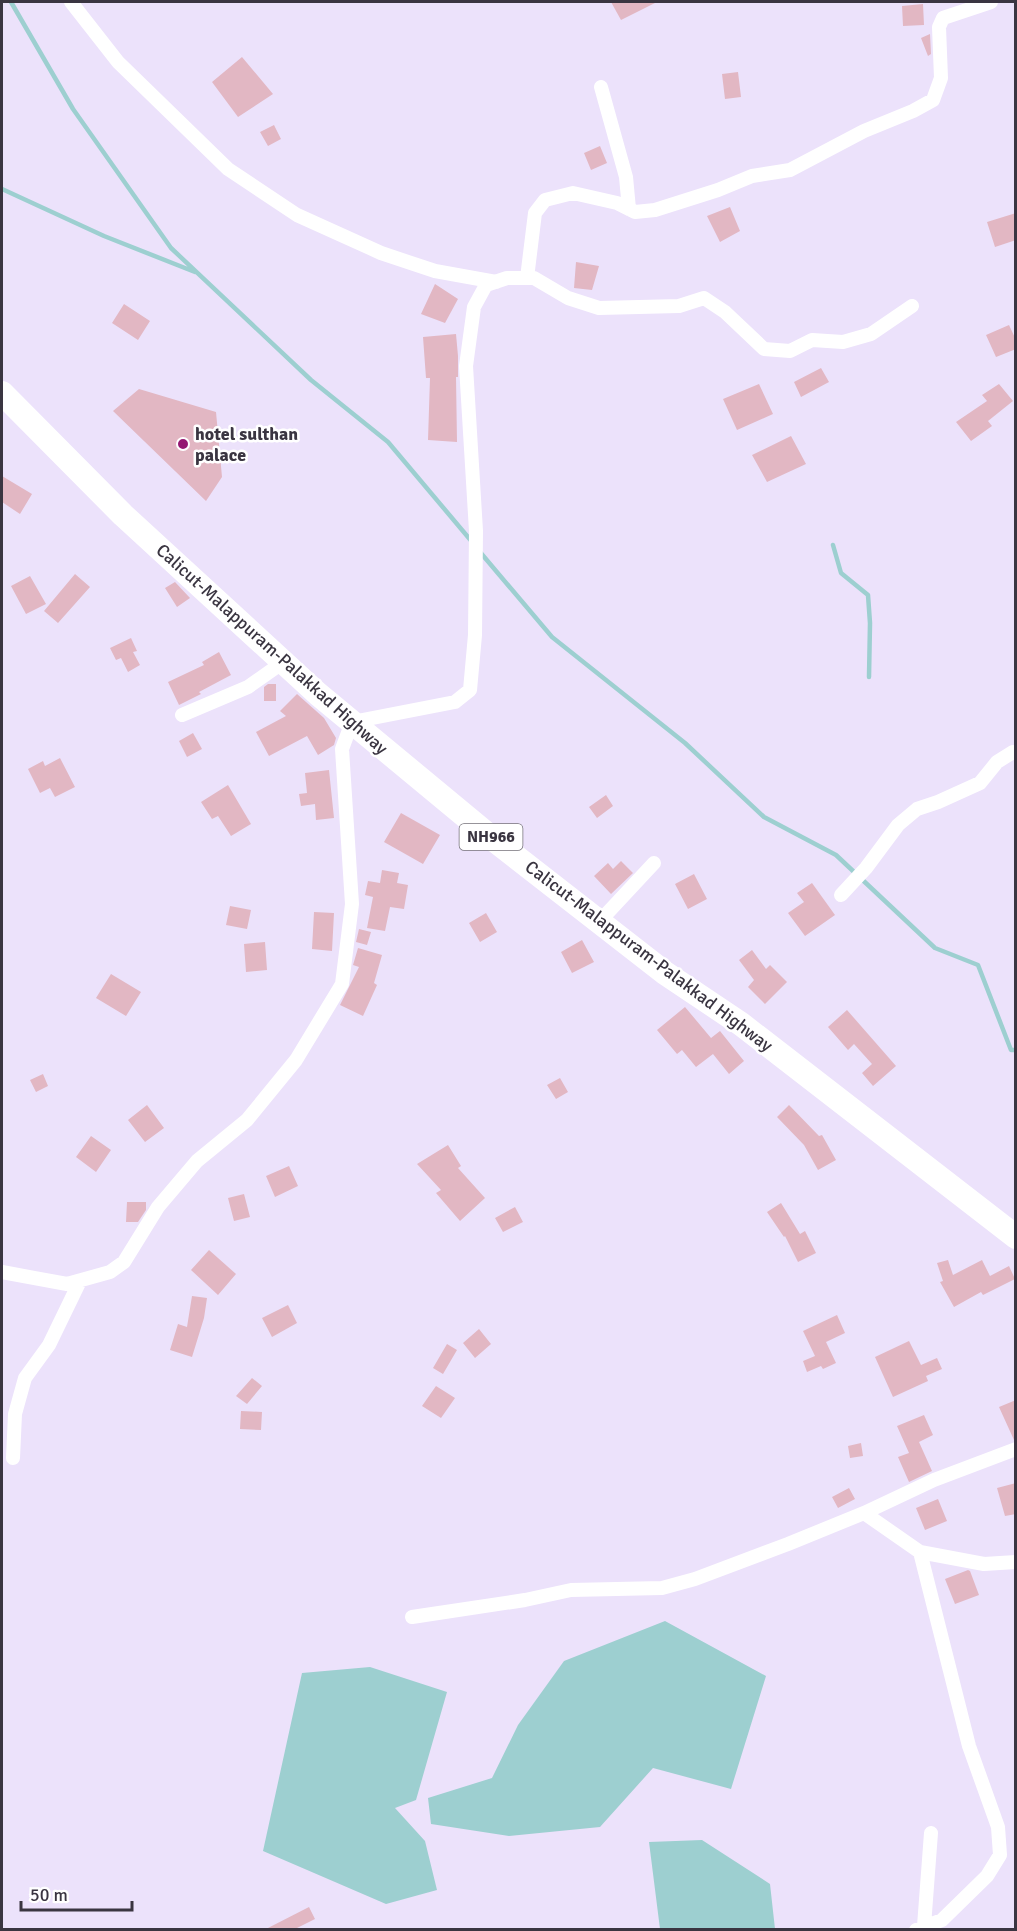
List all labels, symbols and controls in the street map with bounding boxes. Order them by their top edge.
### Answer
place label: hotel sulthan palace [195,423,298,466]
marker: hotel sulthan palace [176,437,190,451]
street label: Calicut-Malappuram-Palakkad Highway [152,539,393,759]
road number: NH966 [460,824,522,850]
street label: Calicut-Malappuram-Palakkad Highway [521,856,778,1057]
scale bar [21,1874,132,1912]
text: 50 m [30,1884,68,1906]

